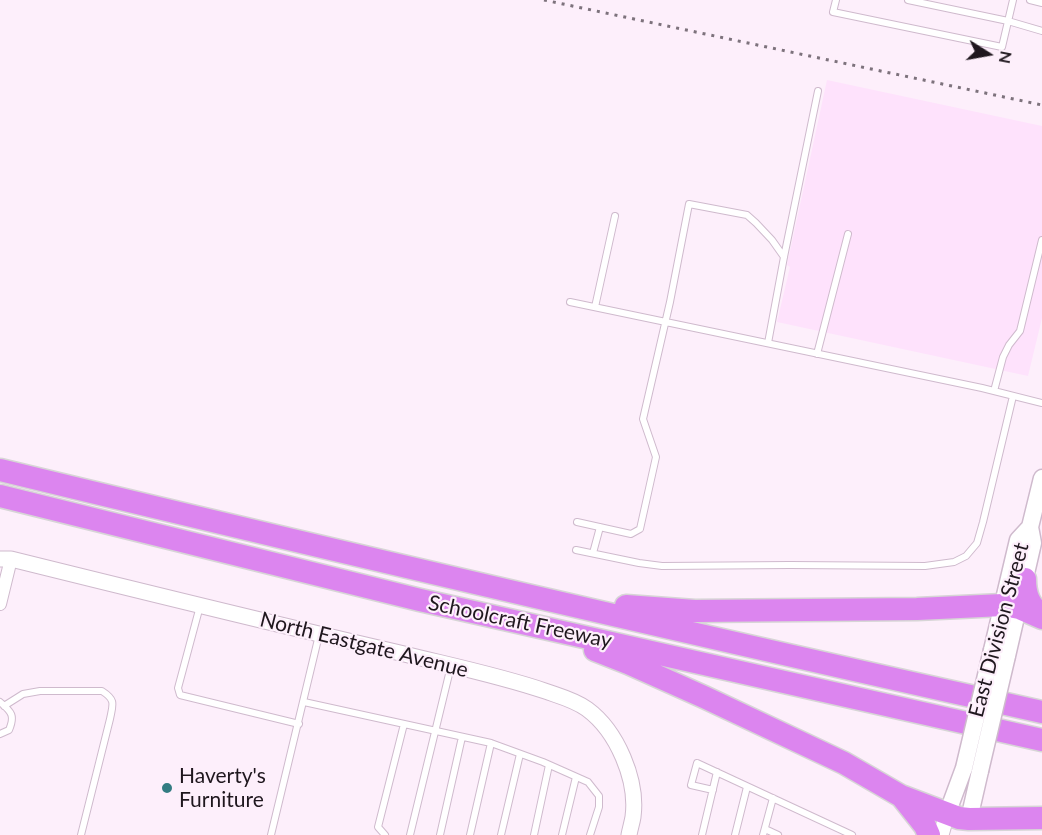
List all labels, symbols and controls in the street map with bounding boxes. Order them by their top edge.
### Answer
north arrow [958,24,1018,84]
text: N [996,50,1017,65]
street label: East Division Street [964,540,1034,720]
street label: Schoolcraft Freeway [426,590,614,654]
street label: North Eastgate Avenue [257,607,471,683]
place label: Haverty's Furniture [179,763,266,813]
marker: Haverty's Furniture [160,781,174,795]

